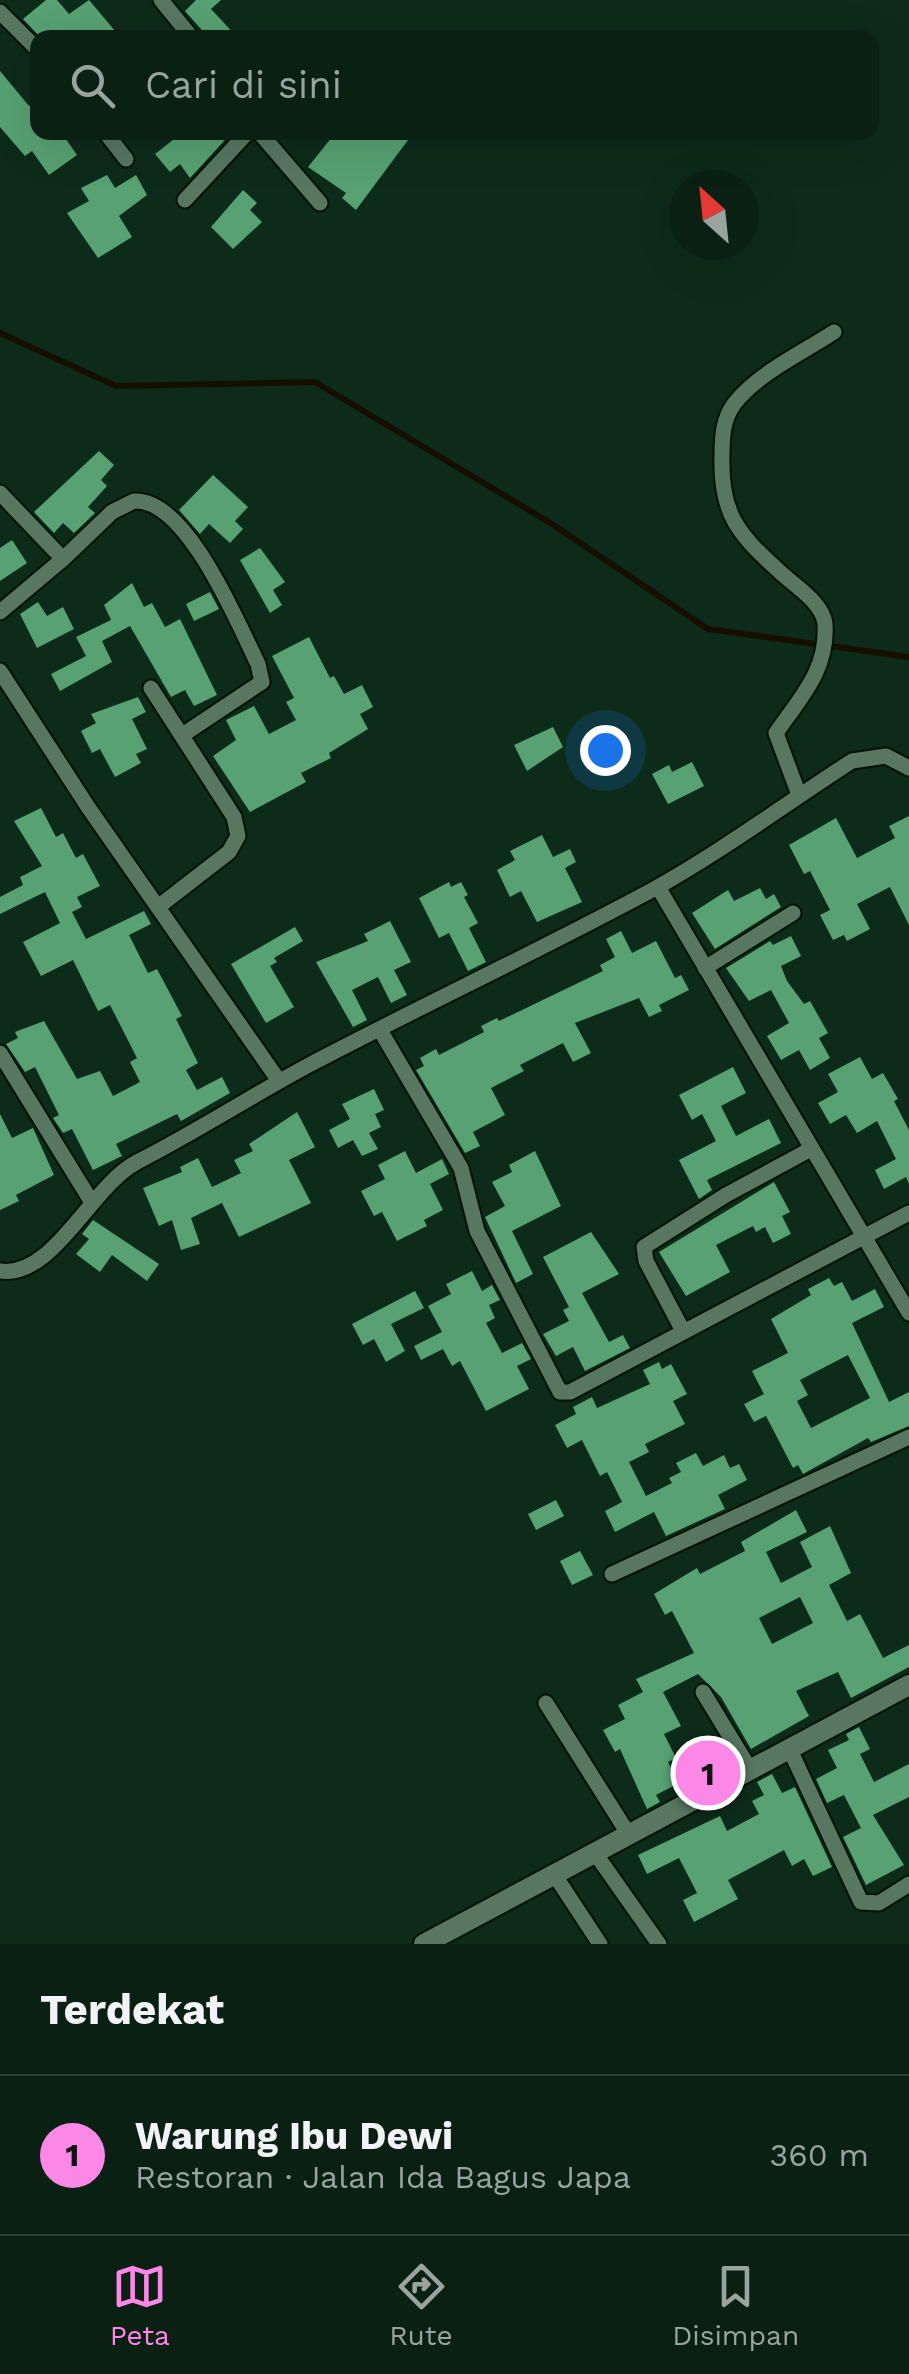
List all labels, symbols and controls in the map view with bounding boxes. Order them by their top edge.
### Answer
search box [30,30,879,140]
icon: search [65,58,120,113]
text: Cari di sini [145,63,342,107]
north arrow [669,170,759,260]
your location [580,725,631,776]
pin: 1 [676,1736,740,1810]
text: Terdekat [40,1985,224,2034]
text: Warung Ibu Dewi [135,2114,453,2158]
text: 1 [66,2136,79,2174]
text: 360 m [770,2136,869,2174]
text: Restoran · Jalan Ida Bagus Japa [135,2158,631,2196]
tab: Peta [110,2259,170,2352]
tab: Rute [389,2259,453,2352]
tab: Disimpan [672,2259,799,2352]

